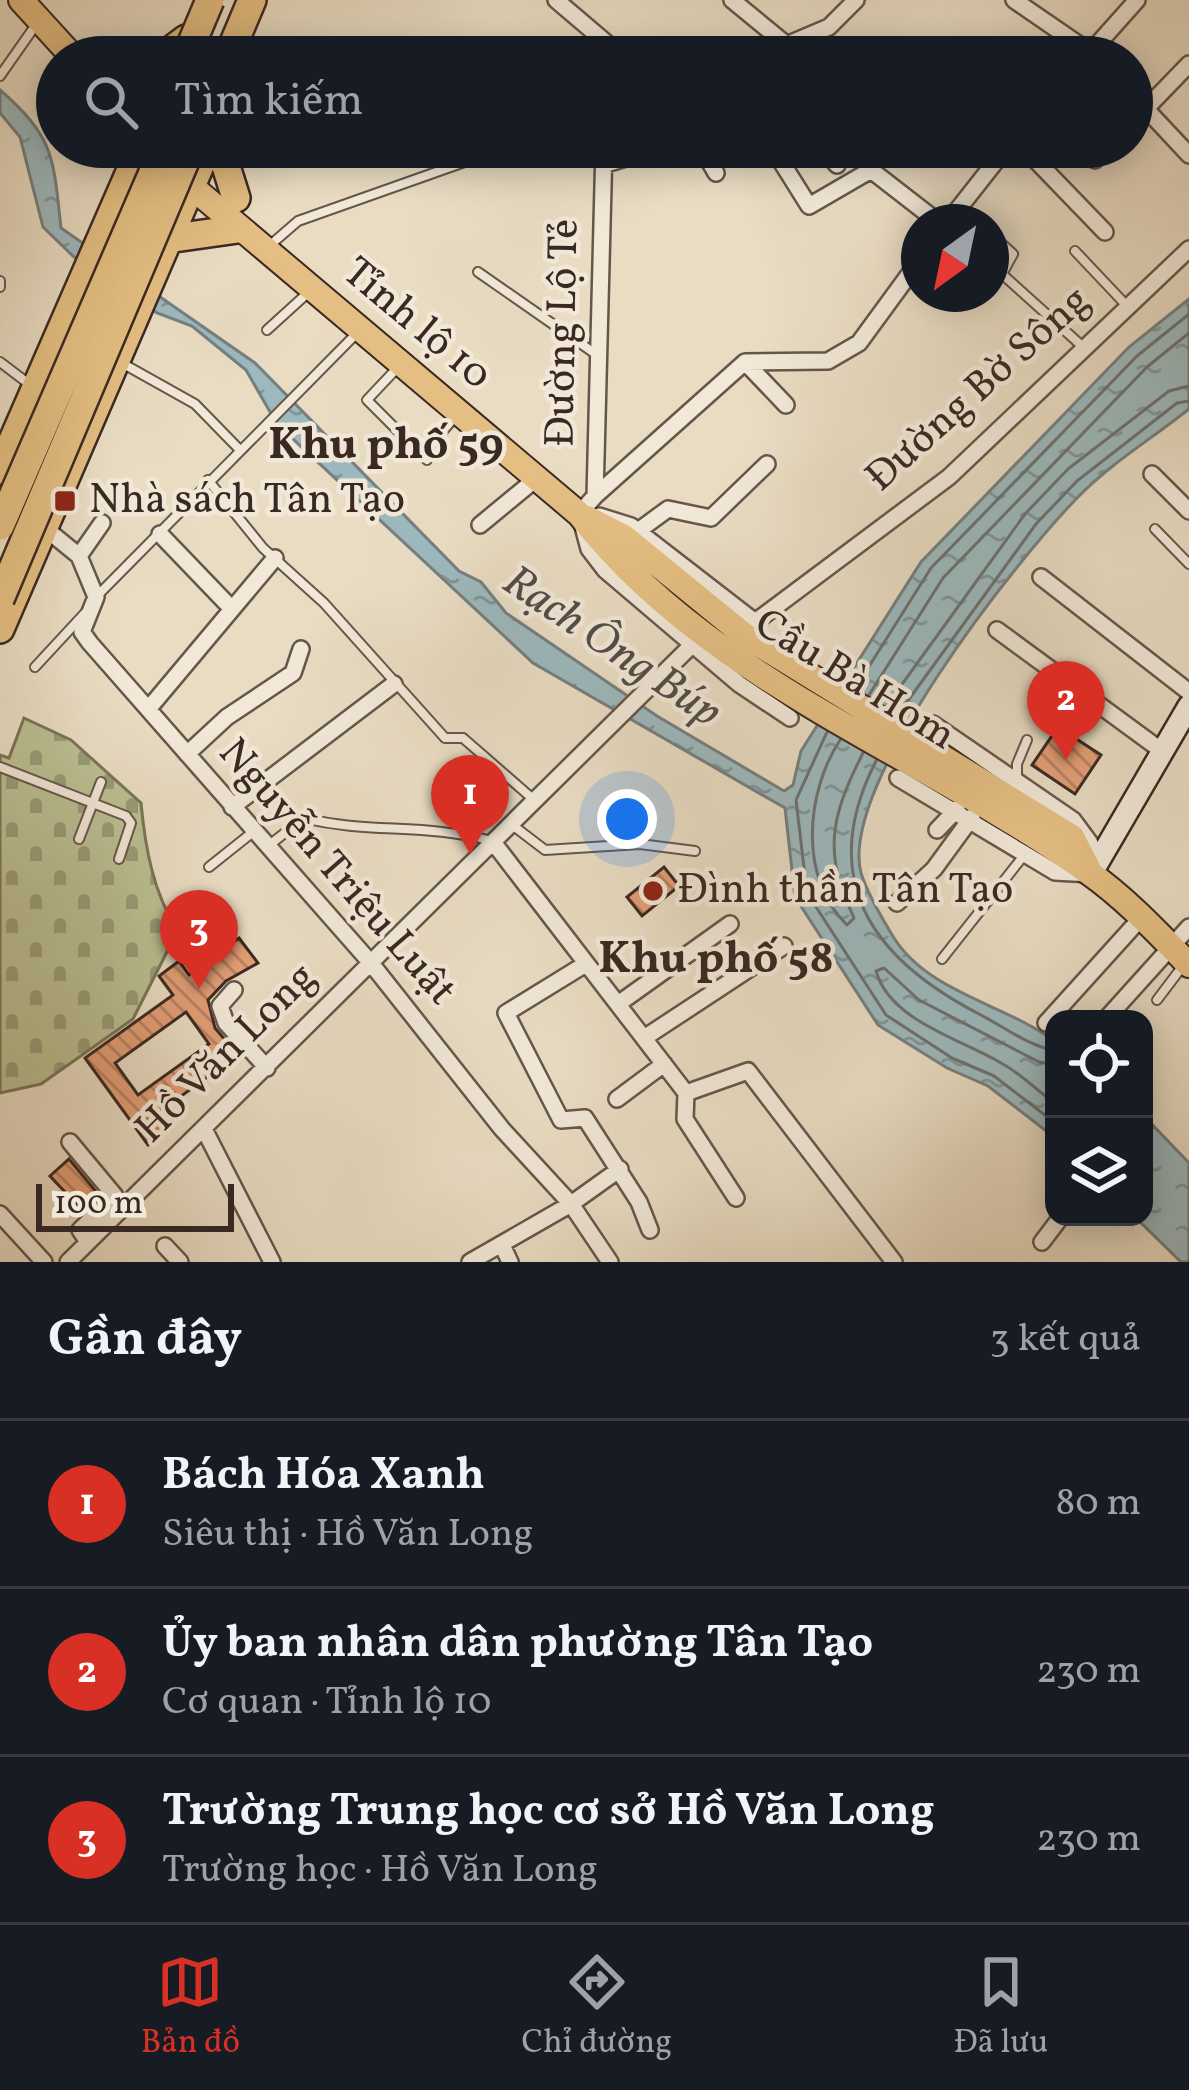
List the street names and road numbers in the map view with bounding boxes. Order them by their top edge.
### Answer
street label: Đường Lộ Tẻ [533,218,595,448]
street label: Tỉnh lộ 10 [329,245,503,405]
street label: Đường Bờ Sông [854,273,1104,507]
street label: Cầu Bà Hom [742,596,966,766]
street label: Nguyễn Triệu Luật [203,727,469,1019]
street label: Hồ Văn Long [123,950,331,1158]

